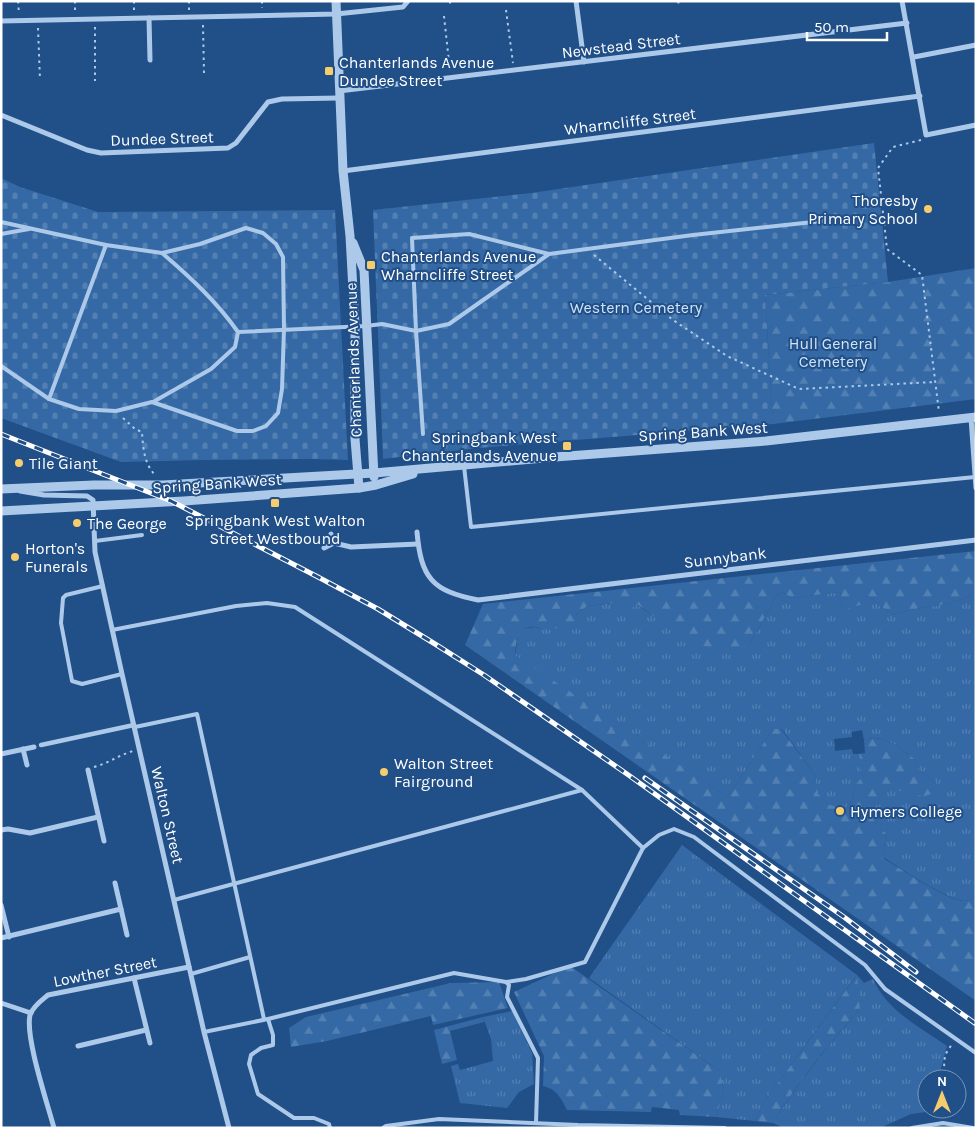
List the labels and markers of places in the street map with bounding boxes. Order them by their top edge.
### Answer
place label: Chanterlands Avenue Dundee Street [339,53,494,90]
marker: Chanterlands Avenue Dundee Street [323,65,335,77]
place label: Thoresby Primary School [808,191,919,228]
marker: Thoresby Primary School [922,203,934,215]
place label: Chanterlands Avenue Wharncliffe Street [381,247,536,284]
marker: Chanterlands Avenue Wharncliffe Street [365,259,377,271]
place label: Springbank West Chanterlands Avenue [402,428,557,465]
marker: Springbank West Chanterlands Avenue [561,440,573,452]
place label: Tile Giant [29,454,98,473]
marker: Tile Giant [13,457,25,469]
marker: Springbank West Walton Street Westbound [269,497,281,509]
place label: Springbank West Walton Street Westbound [185,511,365,548]
place label: The George [87,514,167,533]
marker: The George [71,517,83,529]
place label: Horton's Funerals [25,539,88,576]
marker: Horton's Funerals [9,551,21,563]
place label: Walton Street Fairground [394,754,493,791]
marker: Walton Street Fairground [378,766,390,778]
place label: Hymers College [850,802,962,821]
marker: Hymers College [834,805,846,817]

